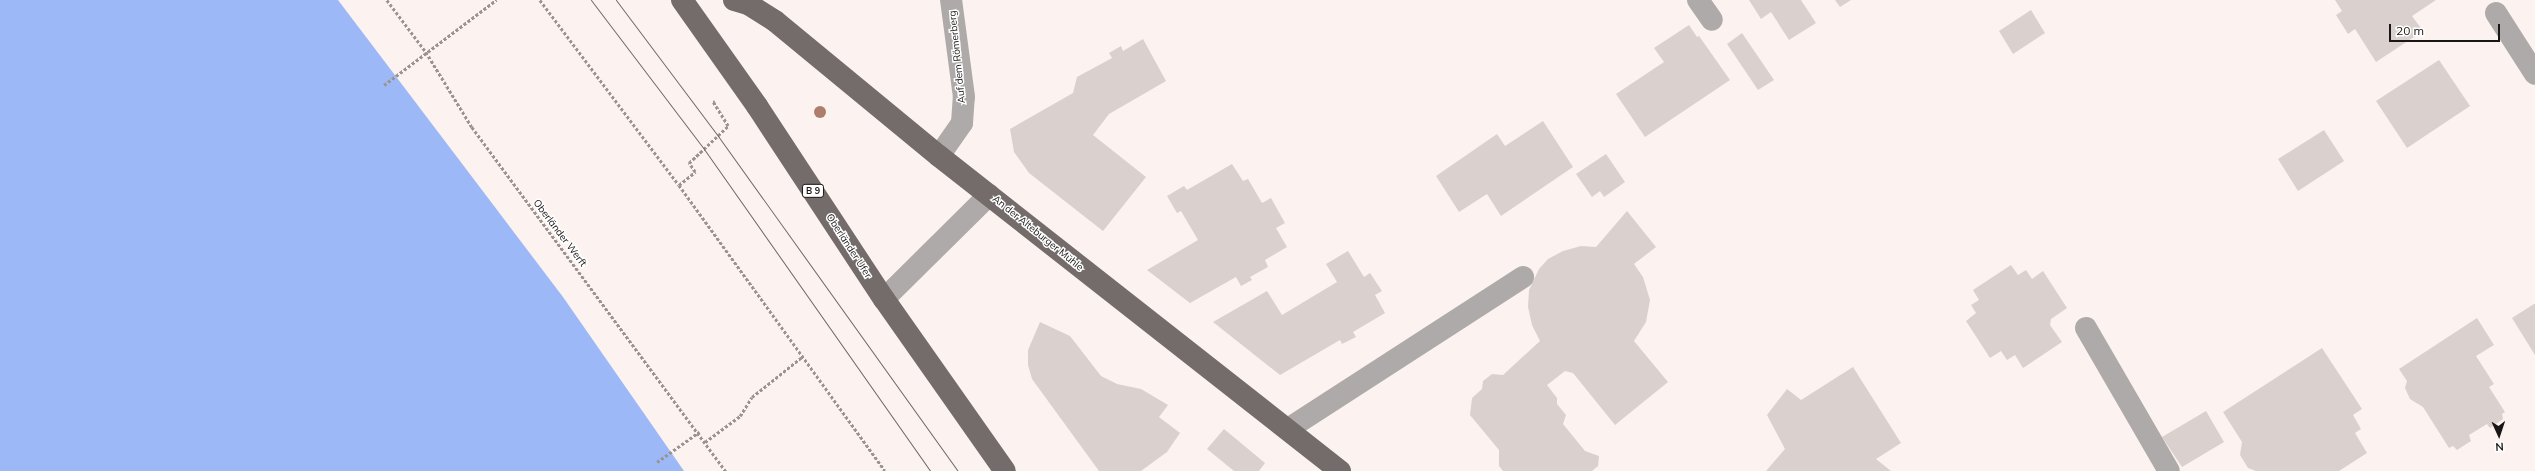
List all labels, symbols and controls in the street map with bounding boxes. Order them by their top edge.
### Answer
street label: Auf dem Römerberg [946,10,968,104]
scale bar [2391,16,2502,42]
text: 20 m [2396,23,2424,38]
road number: B 9 [801,184,825,198]
street label: An der Alteburger Mühle [990,193,1086,273]
street label: Oberländer Werft [531,197,589,269]
street label: Oberländer Ufer [824,212,874,280]
north arrow [2479,415,2519,455]
text: N [2495,440,2504,454]

